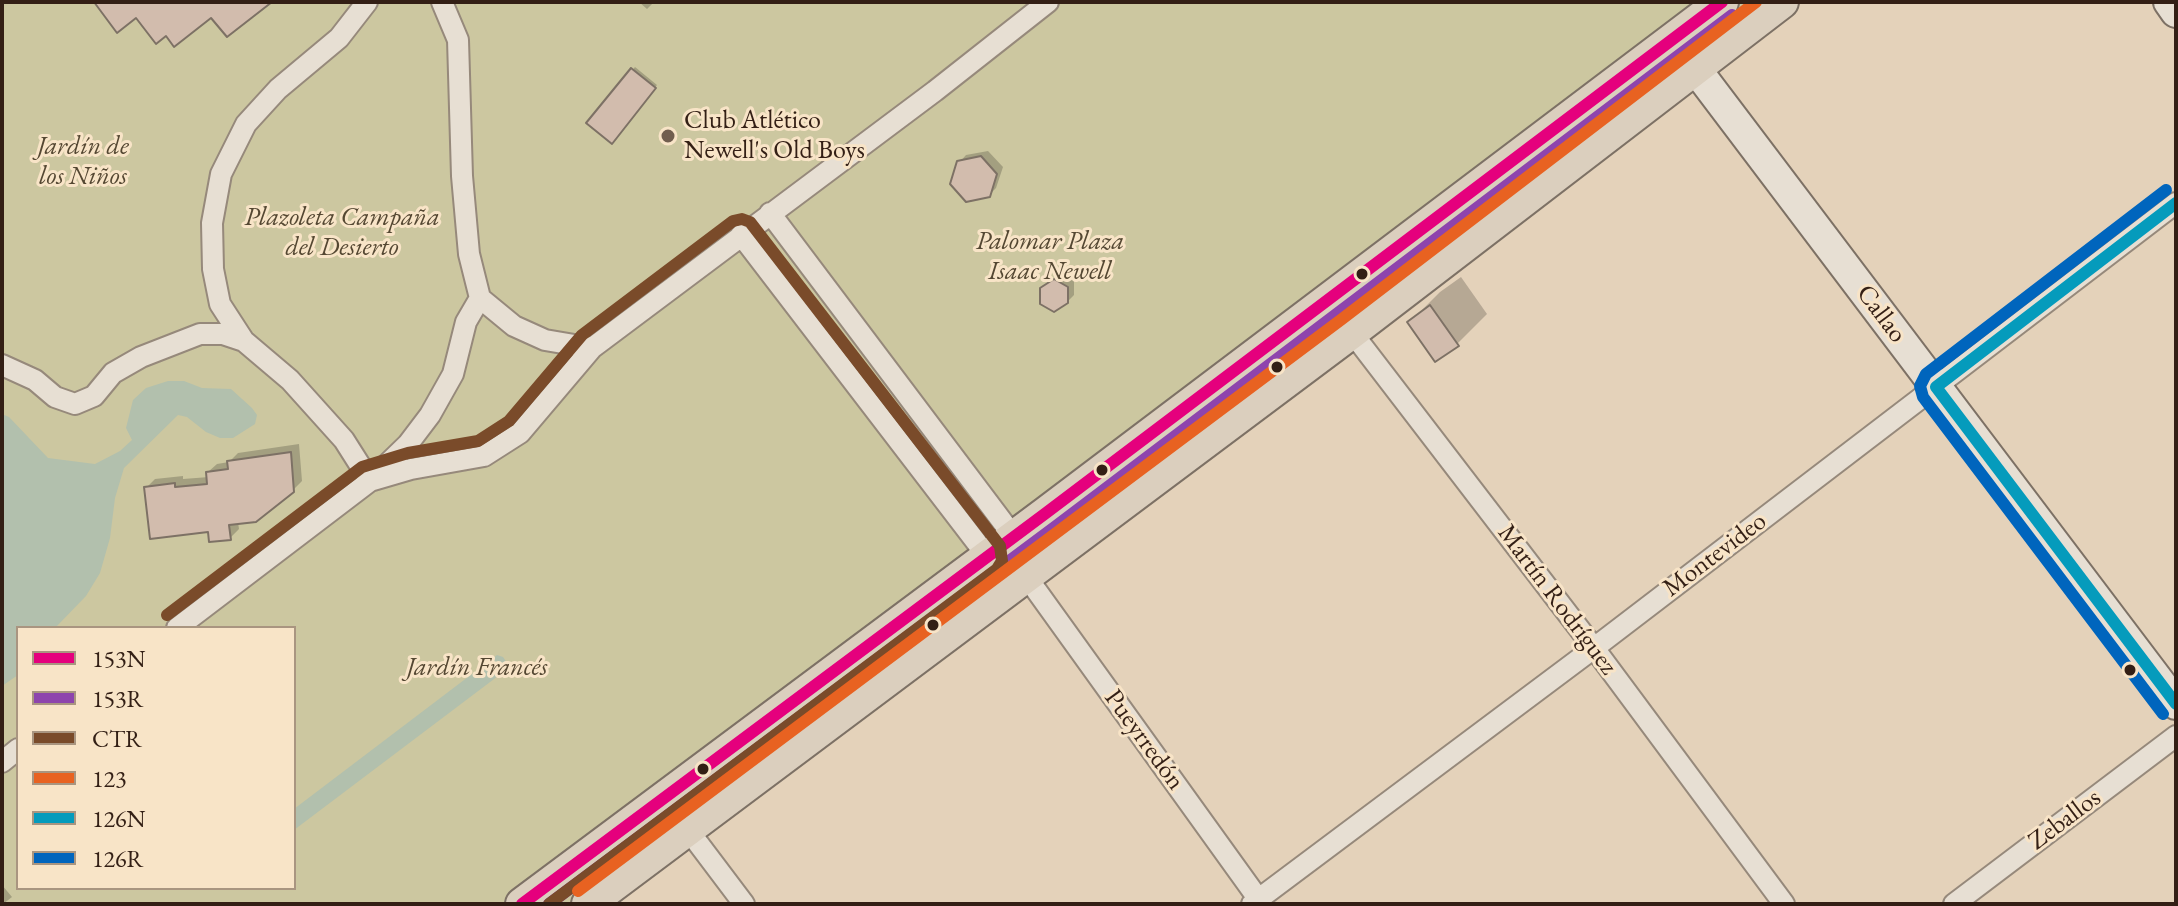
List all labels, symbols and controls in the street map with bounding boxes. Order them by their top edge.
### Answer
place label: Club Atlético Newell's Old Boys [684,105,865,166]
marker: Club Atlético Newell's Old Boys [659,127,677,145]
park label: Jardín de los Niños [37,131,129,192]
park label: Plazoleta Campaña del Desierto [244,202,440,264]
park label: Palomar Plaza Isaac Newell [976,226,1124,288]
unlabelled marker [1354,266,1370,282]
street label: Callao [1849,279,1913,349]
unlabelled marker [1269,359,1285,375]
unlabelled marker [1094,462,1110,478]
street label: Montevideo [1657,506,1773,604]
street label: Martín Rodríguez [1490,519,1624,681]
unlabelled marker [925,617,941,633]
legend [16,626,296,890]
text: 153N [92,643,146,674]
park label: Jardín Francés [406,652,548,684]
unlabelled marker [2122,662,2138,678]
text: 153R [92,683,144,714]
street label: Pueyrredón [1097,684,1191,796]
text: CTR [92,723,142,754]
unlabelled marker [695,761,711,777]
text: 123 [92,763,127,794]
street label: Zeballos [2023,783,2107,857]
text: 126N [92,803,146,834]
text: 126R [92,843,144,874]

